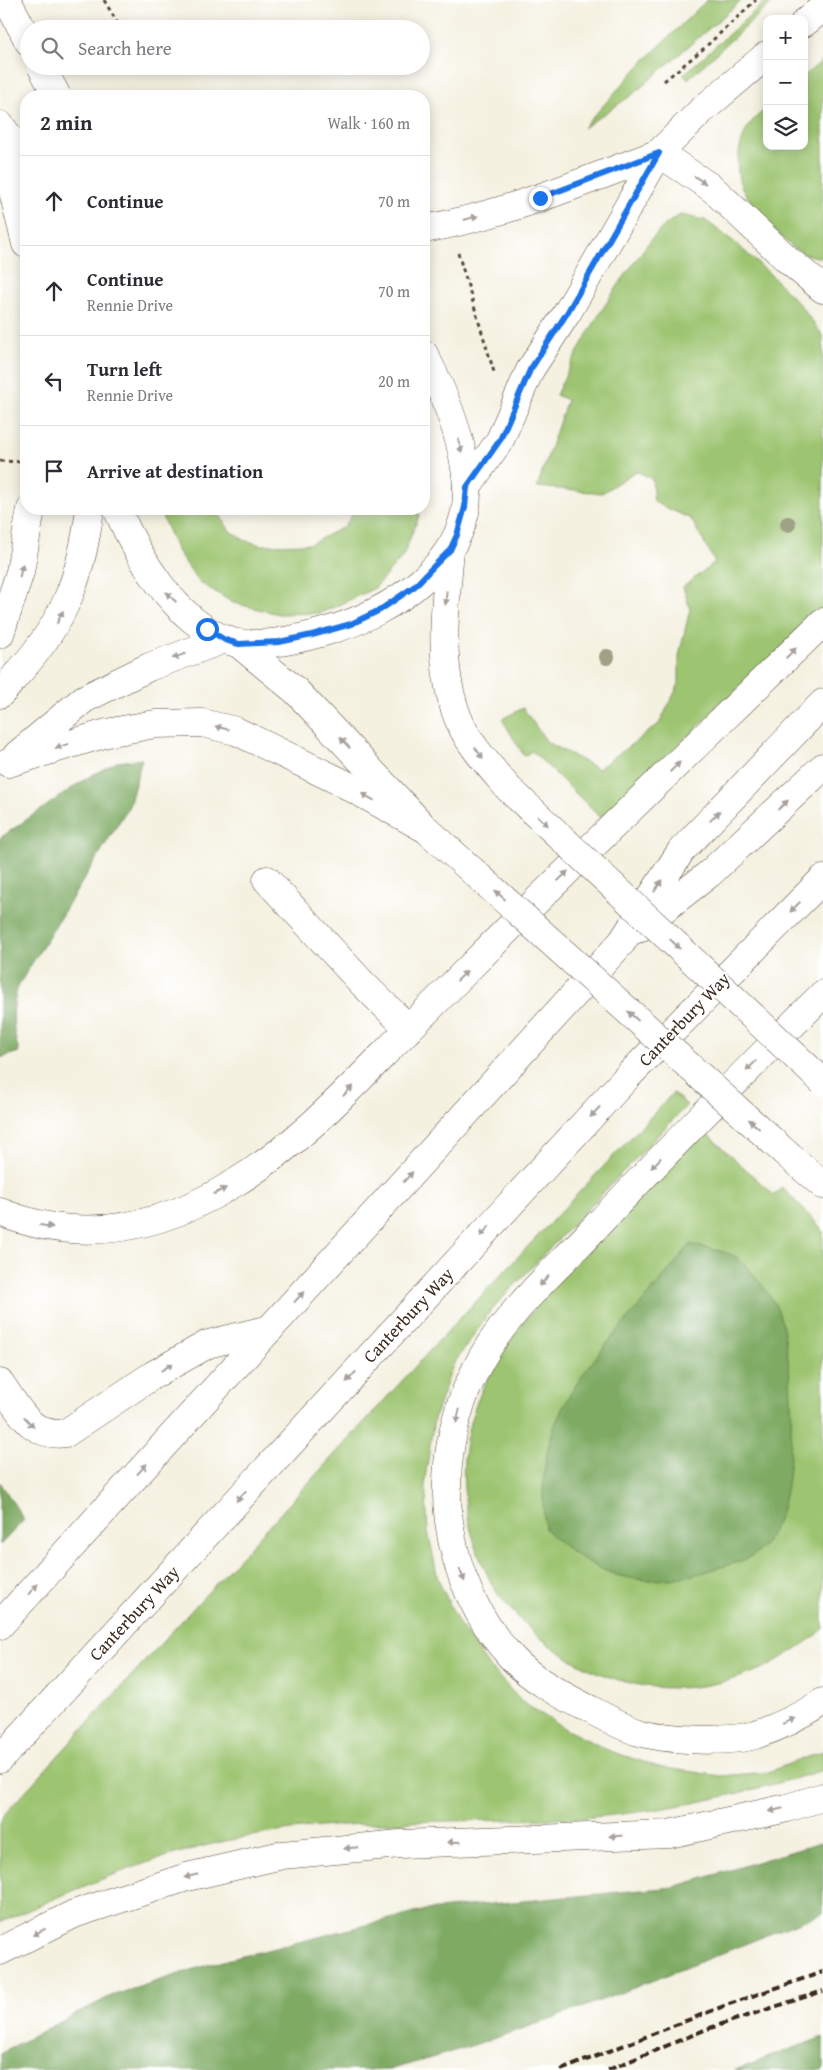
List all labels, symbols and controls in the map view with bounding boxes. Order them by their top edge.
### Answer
map controls [763,15,808,150]
button: + [763,15,808,60]
search box [20,20,430,75]
icon: search [38,34,66,62]
text: Search here [78,34,172,62]
button: − [763,60,808,105]
button: layers [763,105,808,150]
text: 2 min [40,107,92,138]
text: Walk · 160 m [327,111,410,135]
one-way arrow [693,175,706,185]
icon: ahead [40,187,68,215]
text: Continue [87,187,164,215]
route end [529,187,552,210]
text: 70 m [378,189,410,213]
one-way arrow [464,214,479,222]
text: Continue [87,265,164,293]
icon: ahead [40,277,68,305]
text: 70 m [378,279,410,303]
text: Rennie Drive [87,293,173,317]
text: Turn left [87,355,162,383]
icon: left [40,367,68,395]
text: 20 m [378,369,410,393]
text: Rennie Drive [87,383,173,407]
one-way arrow [456,439,464,454]
icon: arrive [40,457,68,485]
text: Arrive at destination [87,457,263,485]
one-way arrow [17,564,25,579]
one-way arrow [165,591,177,603]
one-way arrow [441,591,449,607]
one-way arrow [56,610,64,624]
route start [196,618,219,641]
one-way arrow [785,647,797,659]
one-way arrow [172,653,187,660]
one-way arrow [214,724,229,732]
one-way arrow [339,737,351,749]
one-way arrow [55,743,70,751]
one-way arrow [474,746,484,760]
one-way arrow [668,761,680,773]
one-way arrow [361,793,376,801]
one-way arrow [776,799,788,811]
one-way arrow [709,810,721,822]
one-way arrow [537,815,549,827]
one-way arrow [557,870,569,882]
one-way arrow [653,879,663,893]
one-way arrow [494,889,506,901]
one-way arrow [789,900,801,912]
one-way arrow [669,938,681,950]
street label: Canterbury Way [632,966,736,1072]
one-way arrow [456,970,468,982]
one-way arrow [627,1010,640,1021]
one-way arrow [745,1060,757,1072]
one-way arrow [342,1086,354,1098]
one-way arrow [589,1105,601,1117]
one-way arrow [749,1118,761,1130]
one-way arrow [650,1156,662,1168]
one-way arrow [402,1172,414,1184]
one-way arrow [213,1187,227,1195]
one-way arrow [39,1222,55,1230]
one-way arrow [479,1225,491,1237]
street label: Canterbury Way [356,1261,460,1369]
one-way arrow [538,1275,550,1287]
one-way arrow [293,1292,305,1304]
one-way arrow [161,1362,174,1371]
one-way arrow [345,1370,357,1382]
one-way arrow [453,1408,461,1423]
one-way arrow [23,1416,35,1428]
one-way arrow [136,1464,148,1476]
one-way arrow [235,1490,247,1502]
street label: Canterbury Way [82,1559,186,1667]
one-way arrow [458,1568,466,1583]
one-way arrow [27,1584,39,1596]
one-way arrow [782,1717,796,1725]
one-way arrow [769,1806,784,1814]
one-way arrow [608,1832,624,1840]
one-way arrow [446,1838,462,1846]
one-way arrow [343,1845,359,1853]
one-way arrow [184,1872,199,1880]
one-way arrow [32,1928,46,1936]

